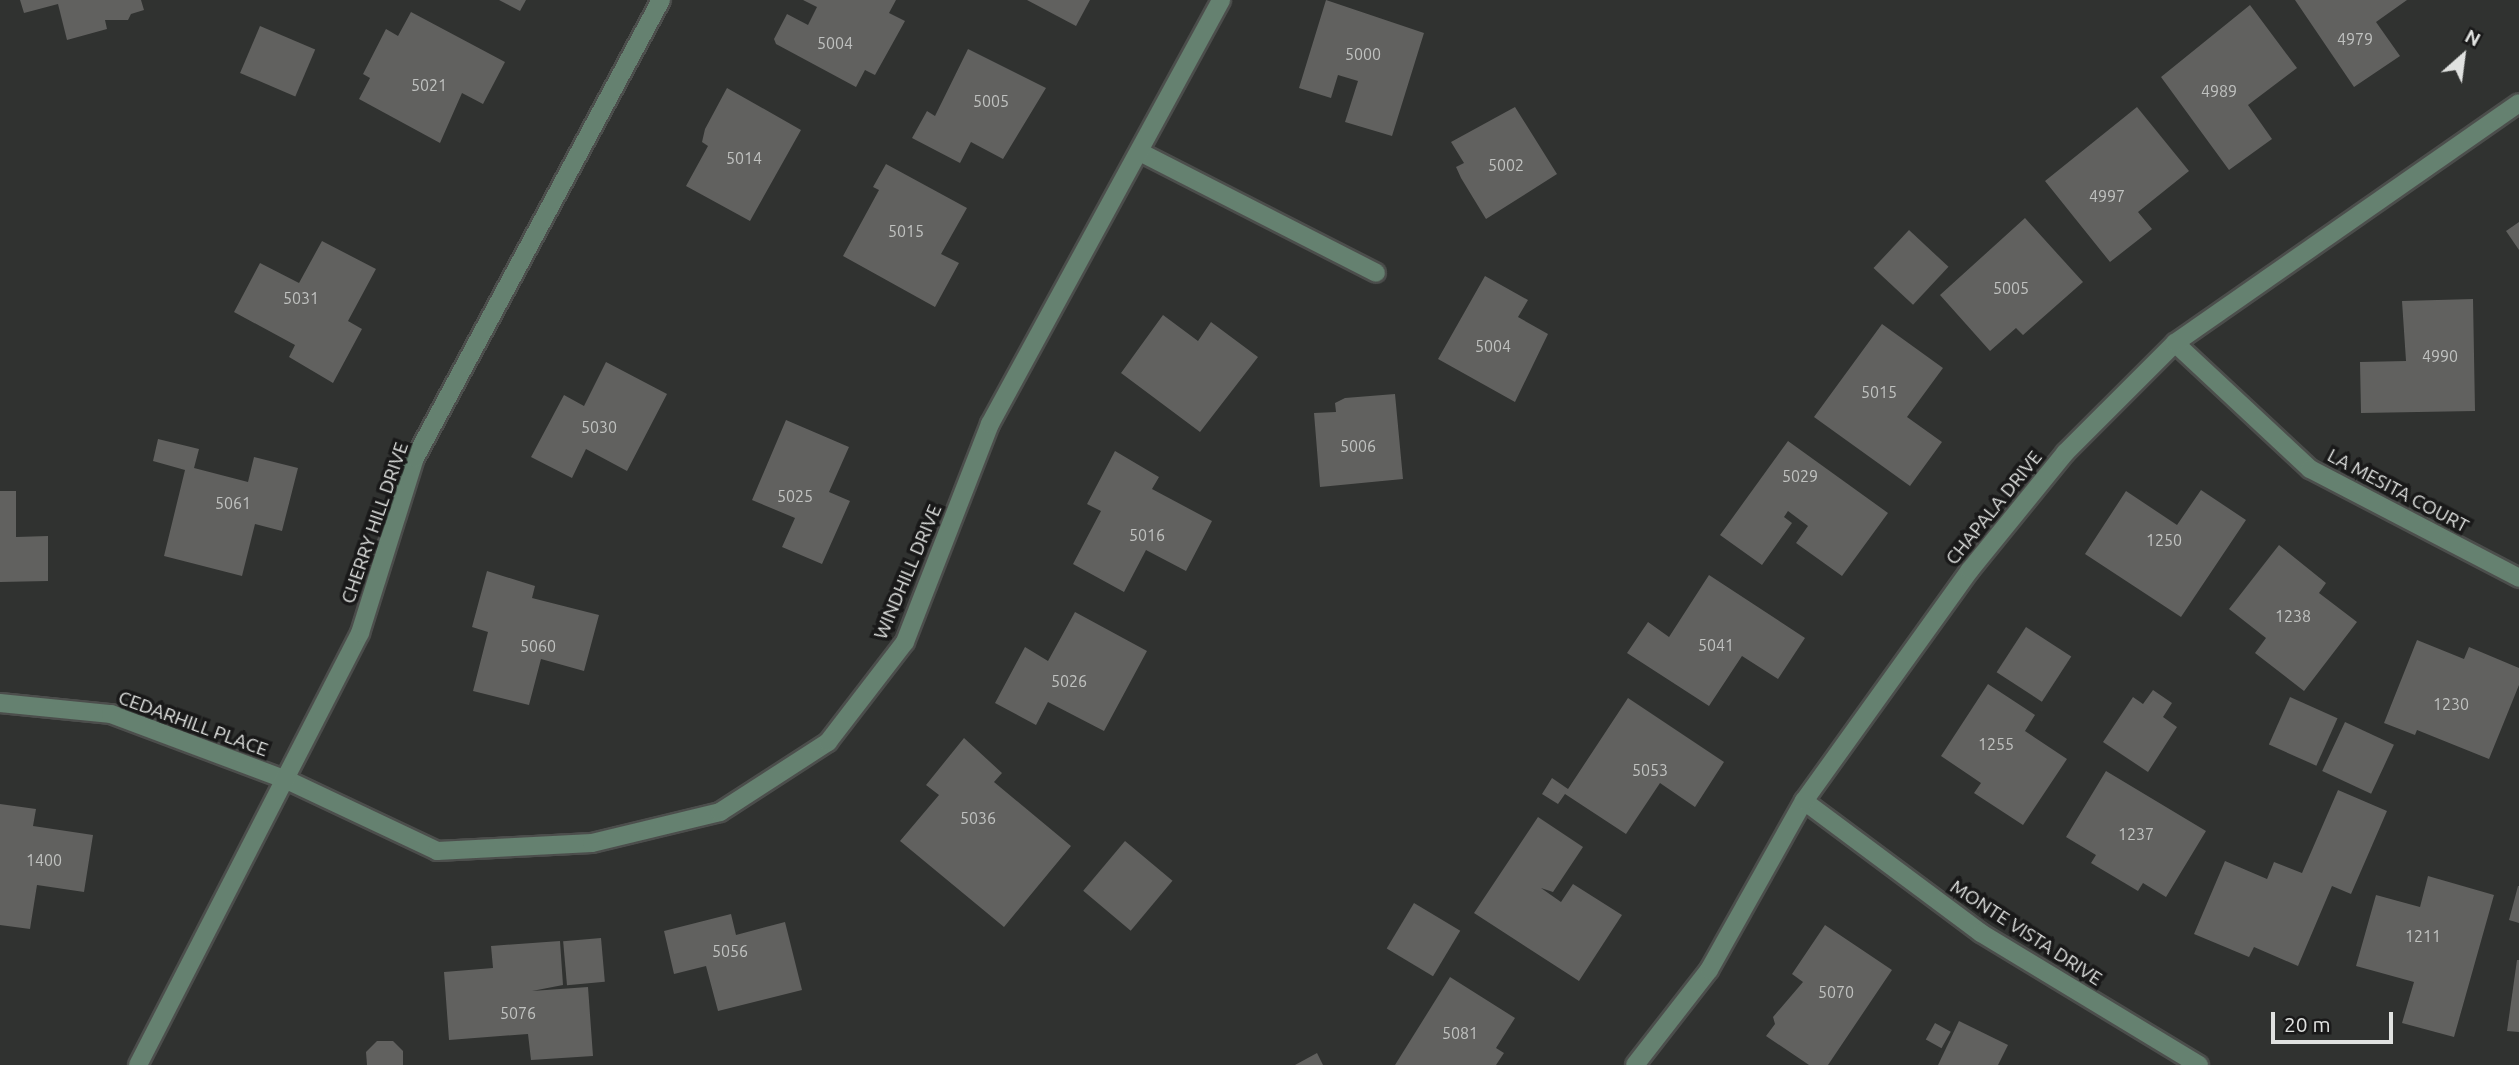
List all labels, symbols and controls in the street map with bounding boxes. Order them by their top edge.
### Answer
north arrow [2428,21,2498,91]
text: N [2461,24,2484,51]
house number: 4979 [2337,29,2373,49]
house number: 5004 [817,33,853,53]
house number: 5000 [1345,44,1381,64]
house number: 5021 [411,75,447,95]
house number: 4989 [2201,81,2237,101]
house number: 5005 [973,91,1009,111]
house number: 5014 [726,148,762,168]
house number: 5002 [1488,155,1524,175]
house number: 4997 [2089,186,2125,206]
house number: 5015 [888,221,924,241]
house number: 5005 [1993,278,2029,298]
house number: 5031 [283,288,319,308]
house number: 5004 [1475,336,1511,356]
house number: 4990 [2422,346,2458,366]
house number: 5015 [1861,382,1897,402]
house number: 5030 [581,417,617,437]
house number: 5006 [1340,436,1376,456]
street label: CHERRY HILL DRIVE [337,439,413,607]
street label: LA MESITA COURT [2323,444,2473,538]
street label: CHAPALA DRIVE [1941,446,2047,570]
house number: 5029 [1782,466,1818,486]
house number: 5025 [777,486,813,506]
house number: 5061 [215,493,251,513]
street label: WINDHILL DRIVE [869,501,947,643]
house number: 5016 [1129,525,1165,545]
house number: 1250 [2146,530,2182,550]
house number: 1238 [2275,606,2311,626]
house number: 5041 [1698,635,1734,655]
house number: 5060 [520,636,556,656]
house number: 5026 [1051,671,1087,691]
street label: CEDARHILL PLACE [115,686,271,762]
house number: 1230 [2433,694,2469,714]
house number: 1255 [1978,734,2014,754]
house number: 5053 [1632,760,1668,780]
house number: 5036 [960,808,996,828]
house number: 1237 [2118,824,2154,844]
house number: 1400 [26,850,62,870]
street label: MONTE VISTA DRIVE [1946,875,2106,991]
house number: 1211 [2405,926,2441,946]
house number: 5056 [712,941,748,961]
house number: 5070 [1818,982,1854,1002]
scale bar [2274,998,2396,1042]
house number: 5076 [500,1003,536,1023]
text: 20 m [2284,1012,2331,1036]
house number: 5081 [1442,1023,1478,1043]

